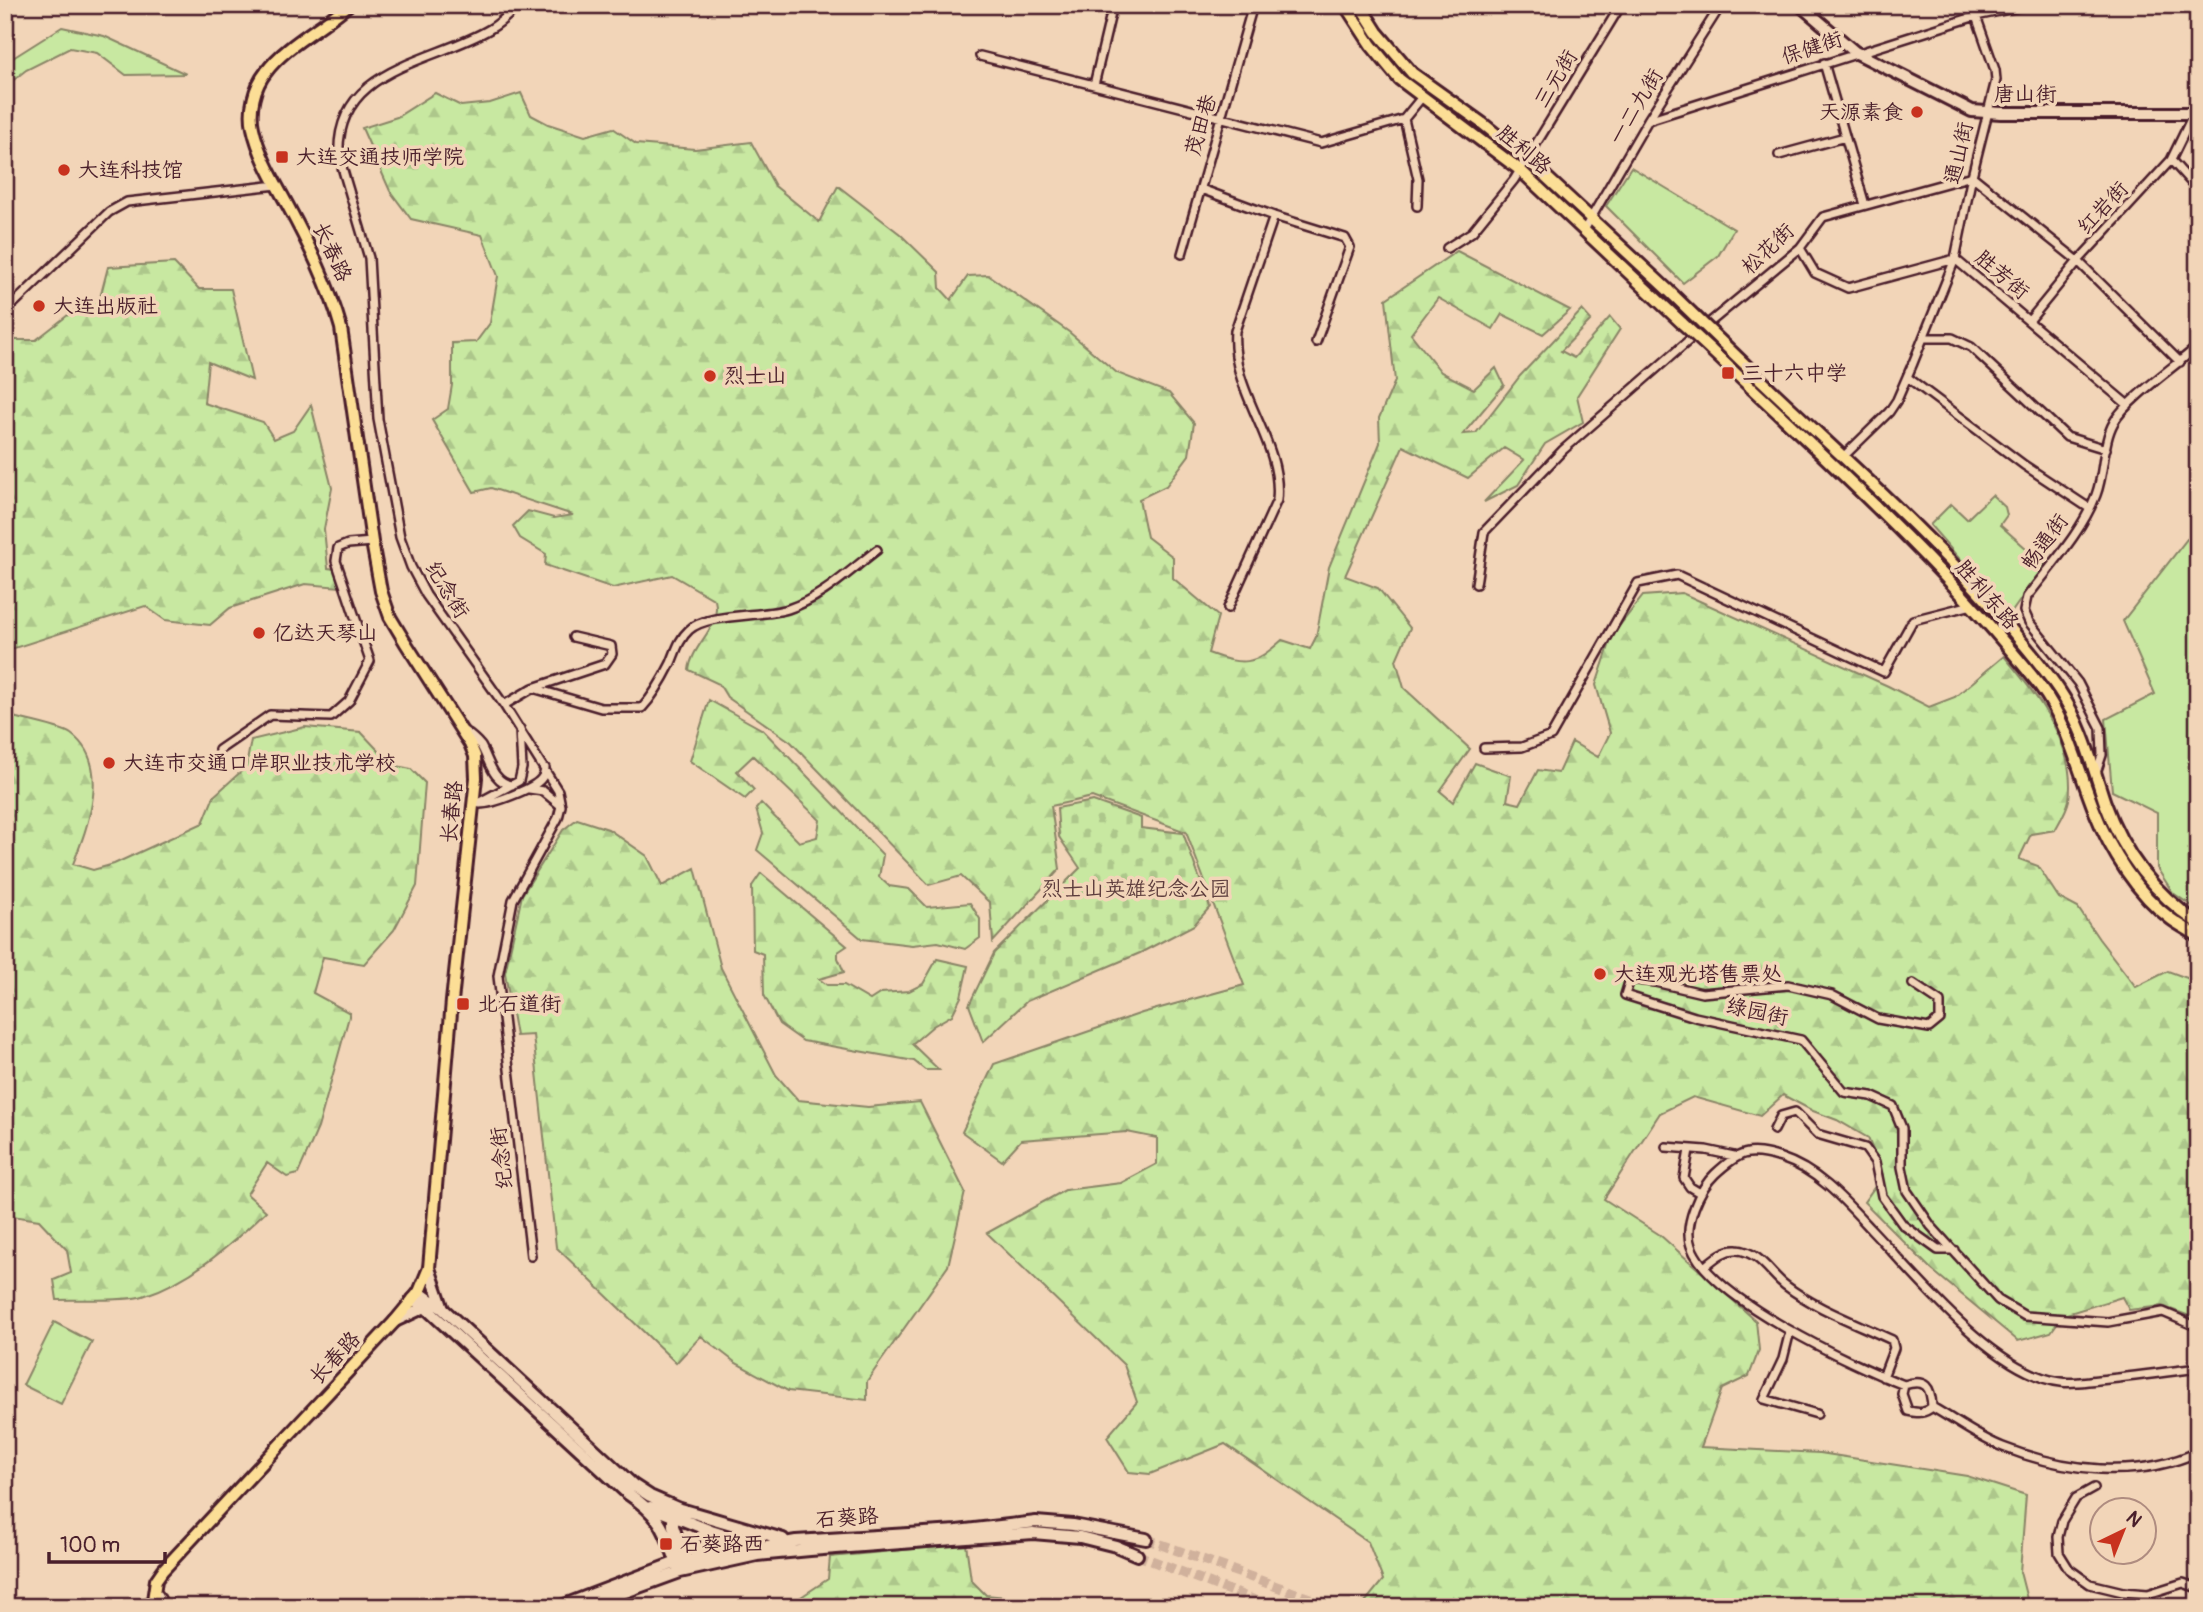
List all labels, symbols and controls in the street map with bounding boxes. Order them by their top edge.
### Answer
street label: 保健街 [1778,25,1846,71]
street label: 三元街 [1528,45,1584,113]
street label: 一二九街 [1603,64,1669,150]
street label: 唐山街 [1994,81,2057,108]
street label: 茂田巷 [1179,91,1223,159]
place label: 天源素食 [1819,99,1903,126]
marker: 天源素食 [1909,104,1925,120]
street label: 胜利路 [1491,119,1557,181]
street label: 通山街 [1939,119,1979,187]
place label: 大连交通技师学院 [296,144,464,171]
marker: 大连交通技师学院 [274,149,290,165]
place label: 大连科技馆 [78,157,183,184]
marker: 大连科技馆 [56,162,72,178]
street label: 红岩街 [2072,176,2134,240]
street label: 长春路 [306,218,358,286]
street label: 松花街 [1736,218,1800,280]
street label: 胜芳街 [1969,244,2035,306]
place label: 大连出版社 [53,293,158,320]
marker: 大连出版社 [31,298,47,314]
place label: 三十六中学 [1742,360,1847,387]
place label: 烈士山 [724,363,787,390]
marker: 三十六中学 [1720,365,1736,381]
marker: 烈士山 [702,368,718,384]
street label: 畅通街 [2016,509,2074,575]
street label: 胜利东路 [1949,554,2025,636]
street label: 纪念街 [419,556,475,624]
place label: 亿达天琴山 [273,620,378,647]
marker: 亿达天琴山 [251,625,267,641]
place label: 大连市交通口岸职业技术学校 [123,750,396,777]
marker: 大连市交通口岸职业技术学校 [101,755,117,771]
street label: 长春路 [435,779,469,845]
park label: 烈士山英雄纪念公园 [1042,876,1231,903]
place label: 大连观光塔售票处 [1614,961,1782,988]
marker: 大连观光塔售票处 [1592,966,1608,982]
place label: 北石道街 [477,991,561,1018]
street label: 绿园街 [1723,992,1791,1032]
marker: 北石道街 [455,996,471,1012]
street label: 纪念街 [485,1125,519,1191]
street label: 长春路 [304,1326,366,1390]
north arrow [2088,1496,2158,1566]
street label: 石葵路 [815,1502,879,1534]
text: N [2121,1506,2147,1533]
scale bar [49,1521,164,1565]
place label: 石葵路西 [680,1531,764,1558]
text: 100 m [60,1532,120,1559]
marker: 石葵路西 [658,1536,674,1552]

